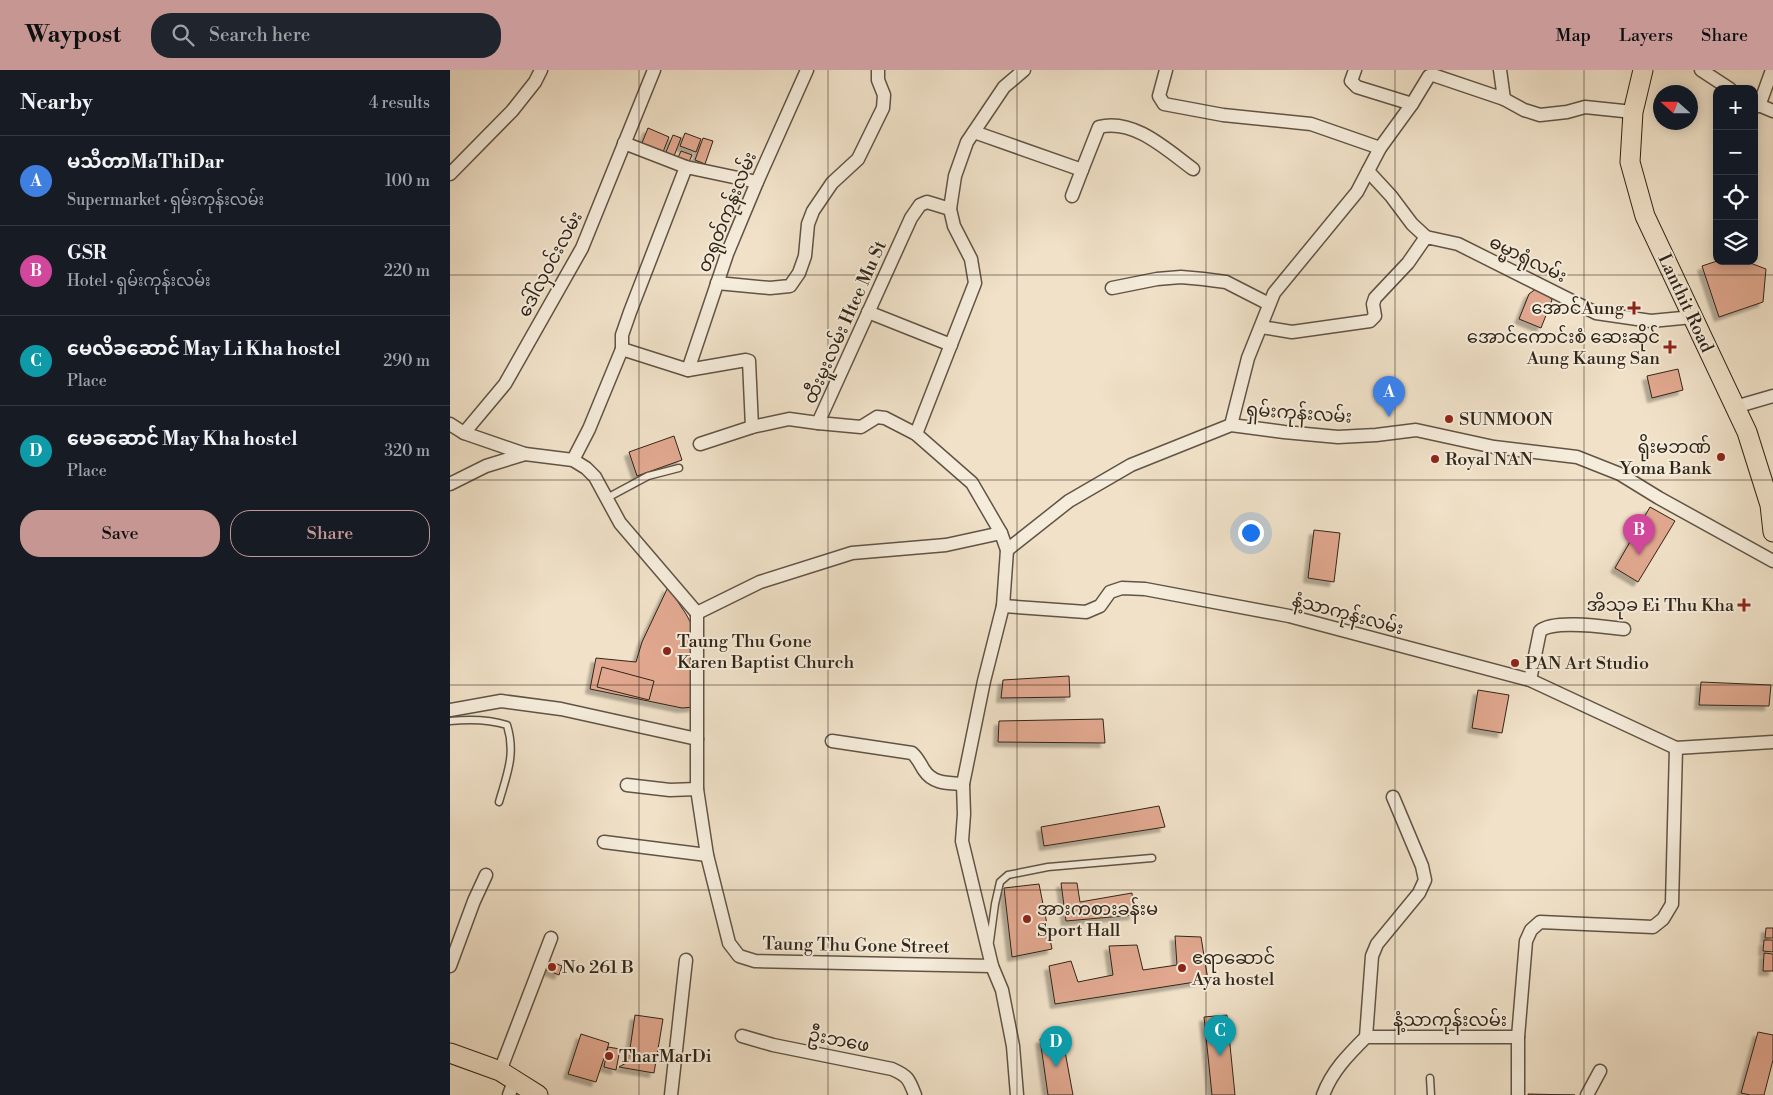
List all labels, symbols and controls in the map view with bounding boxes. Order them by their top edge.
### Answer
search box [151,13,501,58]
text: Waypost [25,20,121,50]
icon: search [169,21,197,49]
text: Search here [209,23,310,47]
text: Map [1556,24,1591,47]
text: Layers [1619,24,1673,47]
text: Share [1701,24,1748,47]
north arrow [1653,85,1698,130]
map controls [1713,85,1758,265]
button: + [1713,85,1758,130]
text: Nearby [20,90,93,116]
text: 4 results [369,93,430,113]
button: − [1713,130,1758,175]
street label: တရုတ်ကုန်းလမ်း [691,148,765,277]
text: မသီတာMaThiDar [67,150,224,174]
text: A [30,171,42,191]
text: 100 m [385,171,430,191]
button: locate [1713,175,1758,220]
text: Supermarket · ရှမ်းကုန်းလမ်း [67,190,264,210]
street label: ဒေါ်လှဝင်းလမ်း [511,206,591,322]
button: layers [1713,220,1758,265]
street label: ဓမ္မာရုံလမ်း [1484,229,1571,291]
street label: ထီးမူးလမ်း Htee Mu St [796,235,895,409]
text: GSR [67,241,107,265]
street label: Lanthit Road [1653,250,1719,357]
text: B [30,261,42,281]
text: 220 m [384,261,430,281]
text: Hotel · ရှမ်းကုန်းလမ်း [67,271,211,291]
place label: အောင်Aung [1531,295,1625,320]
marker: အောင်Aung [1628,302,1640,314]
place label: အောင်ကောင်းစံ ဆေးဆိုင် Aung Kaung San [1467,323,1660,370]
text: မေလိခဆောင် May Li Kha hostel [67,337,341,361]
marker: အောင်ကောင်းစံ ဆေးဆိုင် Aung Kaung San [1664,341,1676,353]
text: C [30,351,42,371]
text: 290 m [383,351,430,371]
text: Place [67,371,107,391]
pin: A [1373,376,1405,417]
street label: ရှမ်းကုန်းလမ်း [1245,396,1353,432]
place label: SUNMOON [1459,408,1554,431]
marker: SUNMOON [1443,413,1455,425]
text: မေခဆောင် May Kha hostel [67,427,297,451]
place label: ရိုးမဘဏ် Yoma Bank [1619,433,1713,480]
text: D [30,441,42,461]
text: 320 m [384,441,430,461]
place label: Royal NAN [1445,448,1534,471]
marker: ရိုးမဘဏ် Yoma Bank [1715,451,1727,463]
marker: Royal NAN [1429,453,1441,465]
text: Place [67,461,107,481]
button: Save [20,510,220,557]
button: Share [230,510,430,557]
pin: B [1623,514,1655,555]
your location [1238,520,1264,546]
street label: နံ့သာကုန်းလမ်း [1289,587,1406,643]
place label: အိသုခ Ei Thu Kha [1587,591,1735,620]
marker: အိသုခ Ei Thu Kha [1738,599,1750,611]
place label: Taung Thu Gone Karen Baptist Church [677,630,855,674]
marker: Taung Thu Gone Karen Baptist Church [661,645,673,657]
place label: PAN Art Studio [1525,652,1649,675]
marker: PAN Art Studio [1509,657,1521,669]
place label: အားကစားခန်းမ Sport Hall [1037,896,1158,942]
marker: အားကစားခန်းမ Sport Hall [1021,913,1033,925]
street label: Taung Thu Gone Street [762,932,951,959]
place label: ဧရာဆောင် Aya hostel [1191,945,1275,991]
place label: No 261 B [562,956,634,979]
marker: No 261 B [546,961,558,973]
marker: ဧရာဆောင် Aya hostel [1176,962,1188,974]
street label: နံ့သာကုန်းလမ်း [1393,1007,1507,1035]
pin: C [1204,1015,1236,1056]
street label: ဦးဘဖေ [806,1022,872,1061]
pin: D [1040,1026,1072,1067]
place label: TharMarDi [619,1045,712,1068]
marker: TharMarDi [603,1050,615,1062]

